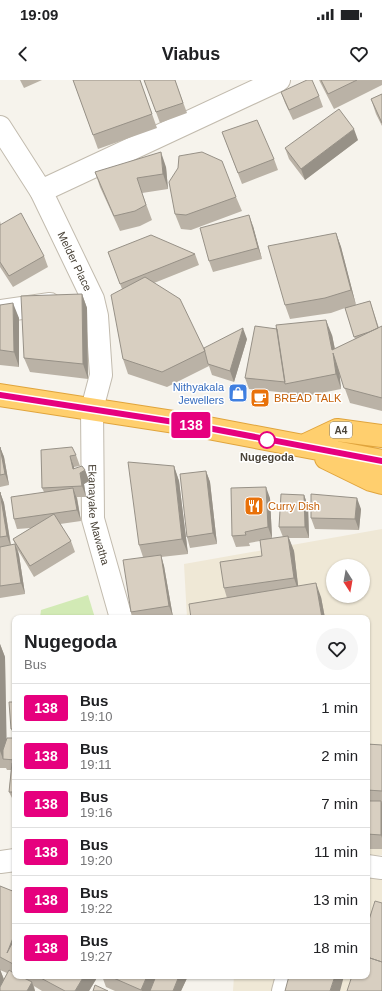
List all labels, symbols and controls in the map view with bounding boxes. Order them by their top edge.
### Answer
text: 19:09 [20,6,58,23]
icon: back [12,43,34,65]
icon: heart [348,43,370,65]
text: Viabus [162,44,220,64]
street label: Melder Place [55,230,94,293]
place label: Nithyakala Jewellers [173,381,225,406]
shop icon: Nithyakala Jewellers [227,382,249,404]
cafe icon: BREAD TALK [249,387,271,409]
place label: BREAD TALK [274,392,342,404]
line badge: 138 [168,412,214,438]
text: 138 [179,417,203,433]
road number: A4 [330,422,352,438]
marker: Nugegoda [258,431,276,449]
place label: Nugegoda [240,451,295,463]
street label: Ekanayake Mawatha [87,464,112,567]
restaurant icon: Curry Dish [243,495,265,517]
place label: Curry Dish [268,500,320,512]
north arrow [326,559,370,603]
map controls [326,559,370,603]
button: heart [316,628,358,670]
text: Nugegoda [24,631,117,652]
text: Bus [24,657,46,672]
text: Bus [80,692,108,709]
text: 1 min [321,699,358,716]
text: 138 [34,700,58,716]
text: 19:10 [80,709,113,724]
text: Bus [80,740,108,757]
text: 2 min [321,747,358,764]
text: 138 [34,748,58,764]
text: 19:11 [80,757,112,772]
text: Bus [80,788,108,805]
text: 7 min [321,795,358,812]
text: 138 [34,796,58,812]
text: 19:16 [80,805,113,820]
text: Bus [80,836,108,853]
text: 11 min [314,843,358,860]
text: 138 [34,844,58,860]
text: 19:20 [80,853,113,868]
text: Bus [80,884,108,901]
text: 13 min [313,891,358,908]
text: 138 [34,892,58,908]
text: 19:22 [80,901,113,916]
text: Bus [80,932,108,949]
text: 18 min [313,939,358,956]
text: 138 [34,940,58,956]
text: 19:27 [80,949,113,964]

